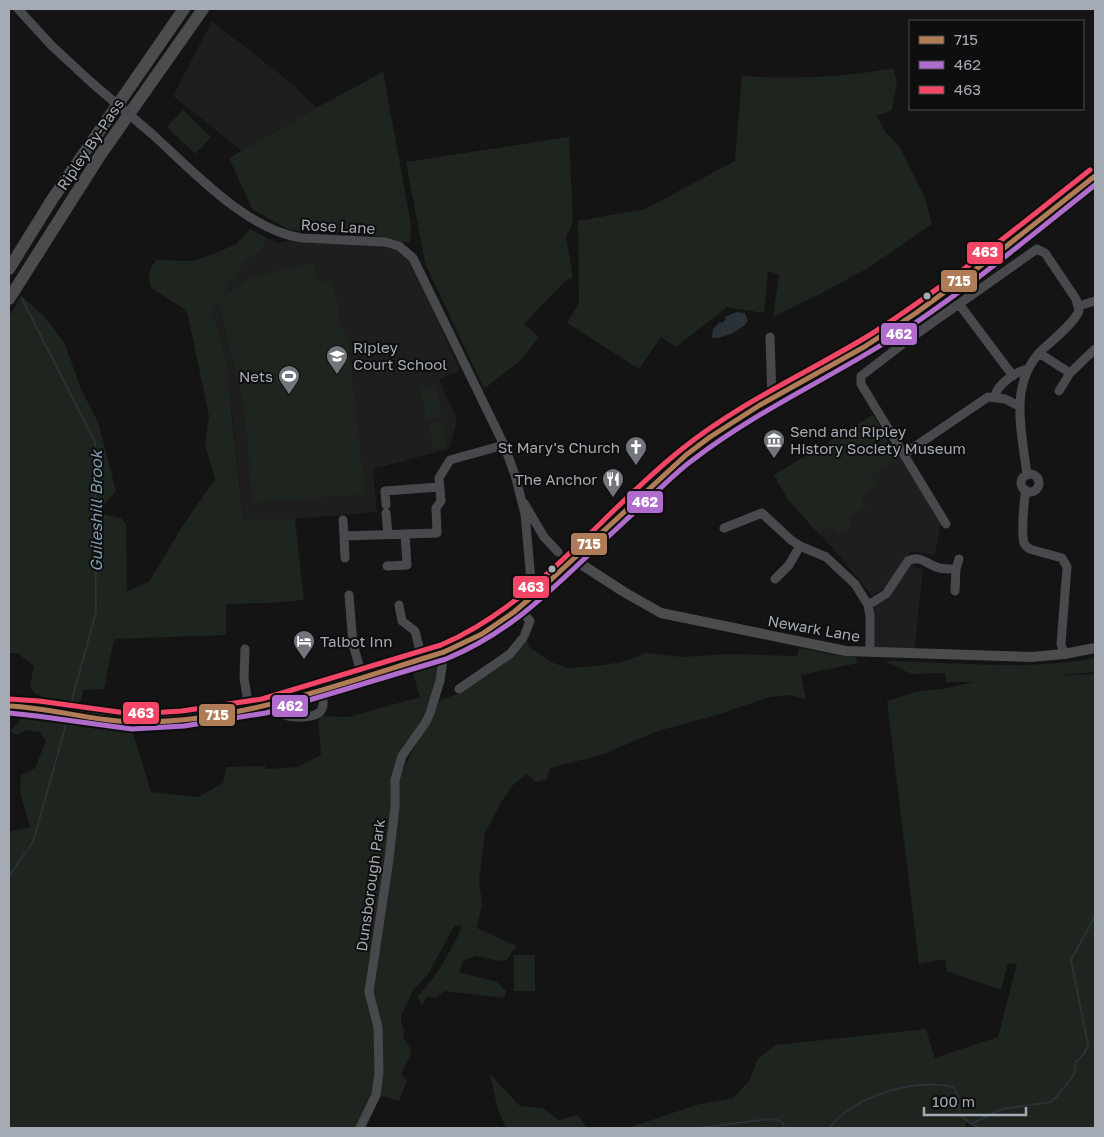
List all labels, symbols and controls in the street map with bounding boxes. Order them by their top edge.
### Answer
legend [909,20,1084,110]
text: 715 [954,30,978,48]
text: 462 [954,55,981,73]
text: 463 [954,80,981,98]
street label: Ripley By-Pass [53,95,127,193]
street label: Rose Lane [300,215,376,237]
line badge: 463 [966,241,1004,265]
text: 463 [972,243,998,260]
line badge: 715 [940,269,978,293]
text: 715 [947,272,971,289]
unlabelled marker [922,291,932,301]
line badge: 462 [880,322,918,346]
text: 462 [886,325,913,342]
place label: Ripley Court School [353,338,447,373]
school or university icon: Ripley Court School [325,344,349,375]
sports icon: Nets [277,364,301,395]
place label: Nets [239,367,273,385]
place label: Send and Ripley History Society Museum [790,422,966,457]
museum icon: Send and Ripley History Society Museum [762,428,786,459]
church icon: St Mary's Church [624,435,648,466]
place label: St Mary's Church [498,438,620,456]
water label: Guileshill Brook [86,448,106,572]
restaurant icon: The Anchor [601,467,625,498]
place label: The Anchor [514,470,597,488]
line badge: 462 [626,490,664,514]
text: 462 [632,493,659,510]
line badge: 715 [570,532,608,556]
text: 715 [577,535,601,552]
unlabelled marker [547,564,557,574]
line badge: 463 [512,575,550,599]
text: 463 [518,578,544,595]
street label: Newark Lane [766,611,862,645]
hotel icon: Talbot Inn [292,629,316,660]
place label: Talbot Inn [320,632,392,650]
line badge: 462 [271,694,309,718]
text: 462 [277,697,304,714]
line badge: 463 [122,701,160,725]
line badge: 715 [198,703,236,727]
text: 463 [128,704,154,721]
text: 715 [205,706,229,723]
street label: Dunsborough Park [352,817,388,952]
scale bar [924,1084,1026,1116]
text: 100 m [932,1092,975,1110]

